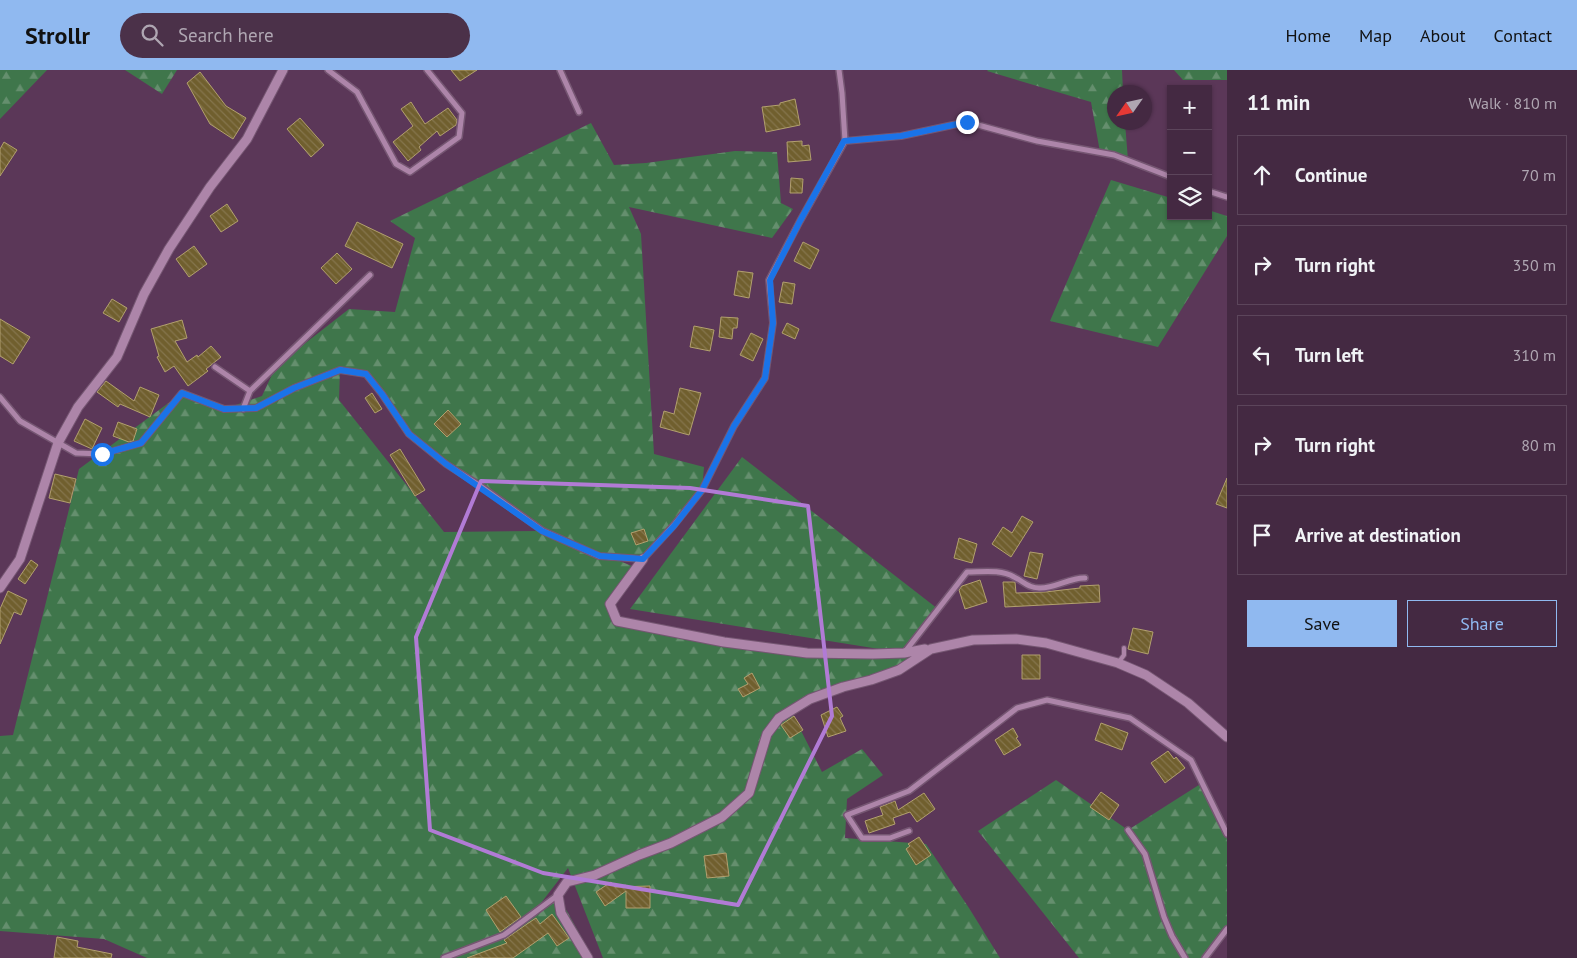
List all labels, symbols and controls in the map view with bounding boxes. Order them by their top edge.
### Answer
search box [120,13,470,58]
text: Strollr [25,20,90,51]
icon: search [138,21,166,49]
text: Search here [178,23,274,47]
text: Home [1285,24,1331,47]
text: Map [1359,24,1392,47]
text: About [1420,24,1466,47]
text: Contact [1494,24,1552,47]
north arrow [1107,85,1152,130]
map controls [1167,85,1212,220]
button: + [1167,85,1212,130]
text: 11 min [1247,89,1310,116]
text: Walk · 810 m [1468,93,1557,113]
route end [956,111,979,134]
button: − [1167,130,1212,175]
icon: ahead [1248,161,1276,189]
text: Continue [1295,163,1367,187]
text: 70 m [1521,165,1556,185]
button: layers [1167,175,1212,220]
icon: right [1248,251,1276,279]
text: Turn right [1295,253,1375,277]
text: 350 m [1513,255,1556,275]
icon: left [1248,341,1276,369]
text: Turn left [1295,343,1364,367]
text: 310 m [1513,345,1556,365]
icon: right [1248,431,1276,459]
text: Turn right [1295,433,1375,457]
text: 80 m [1521,435,1556,455]
route start [91,443,114,466]
icon: arrive [1248,521,1276,549]
text: Arrive at destination [1295,523,1461,547]
button: Save [1247,600,1397,647]
button: Share [1407,600,1557,647]

